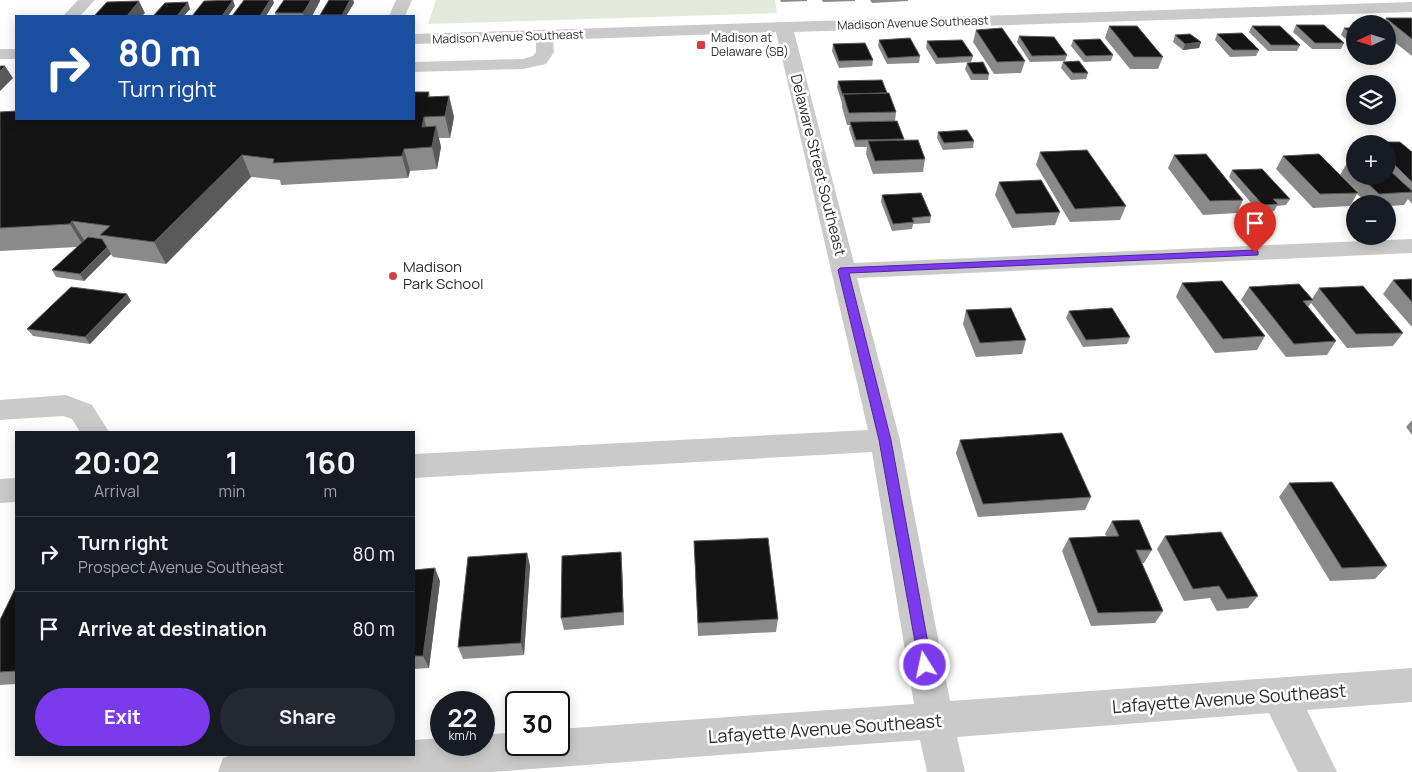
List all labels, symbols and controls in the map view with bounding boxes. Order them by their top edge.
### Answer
street label: Madison Avenue Southeast [837,11,989,34]
north arrow [1346,15,1396,65]
map controls [1346,15,1396,245]
street label: Madison Avenue Southeast [432,25,584,48]
text: 80 m [118,29,201,77]
place label: Madison at Delaware (SB) [711,29,789,60]
icon: right [35,35,100,100]
marker: Madison at Delaware (SB) [695,39,707,51]
street label: Delaware Street Southeast [786,72,851,258]
text: Turn right [118,74,216,104]
button: layers [1346,75,1396,125]
button: + [1346,135,1396,185]
button: − [1346,195,1396,245]
pin [1234,202,1276,253]
icon: arrive [1241,209,1269,237]
place label: Madison Park School [403,256,484,294]
marker: Madison Park School [387,270,399,282]
text: 20:02 [74,442,160,483]
text: 1 [225,442,239,483]
text: 160 [304,442,356,483]
text: Arrival [94,480,140,502]
text: min [219,480,245,502]
text: m [323,480,337,502]
text: Turn right [78,530,168,556]
icon: right [35,540,63,568]
text: 80 m [352,541,395,567]
text: Prospect Avenue Southeast [78,556,284,578]
icon: arrive [35,615,63,643]
text: Arrive at destination [78,616,267,642]
text: 80 m [352,616,395,642]
position arrow [898,638,950,690]
street label: Lafayette Avenue Southeast [1111,678,1347,718]
button: Exit [35,688,210,746]
button: Share [220,688,395,746]
speed limit sign: 30 [505,691,570,756]
text: 22 [448,700,477,735]
street label: Lafayette Avenue Southeast [707,708,943,748]
text: km/h [449,727,476,744]

